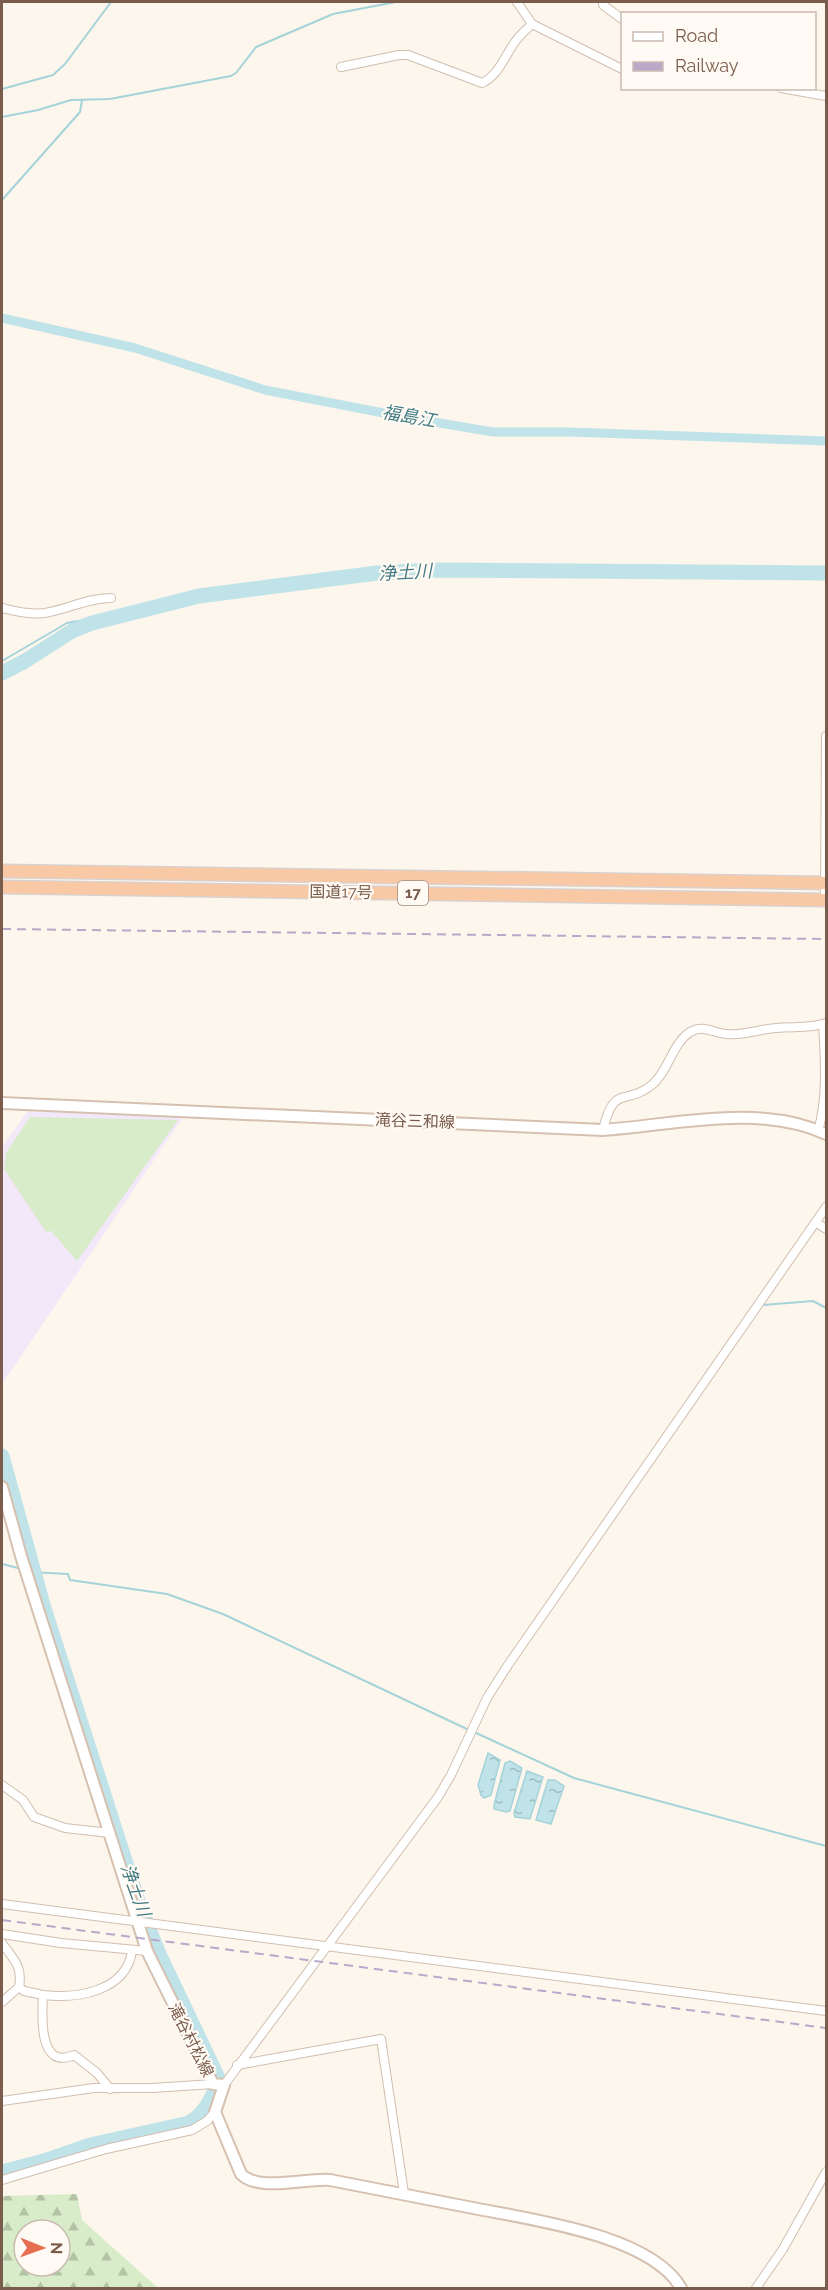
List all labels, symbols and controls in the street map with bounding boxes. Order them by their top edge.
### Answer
legend [621,12,816,90]
text: Road [675,25,718,46]
text: Railway [675,55,739,76]
water label: 福島江 [381,401,439,431]
water label: 浄土川 [377,560,435,584]
road number: 17 [398,881,428,905]
street label: 国道17号 [309,882,373,902]
street label: 滝谷三和線 [375,1110,455,1132]
water label: 浄土川 [117,1861,156,1921]
street label: 滝谷村松線 [164,2000,218,2080]
north arrow [12,2218,72,2278]
text: N [47,2242,66,2255]

